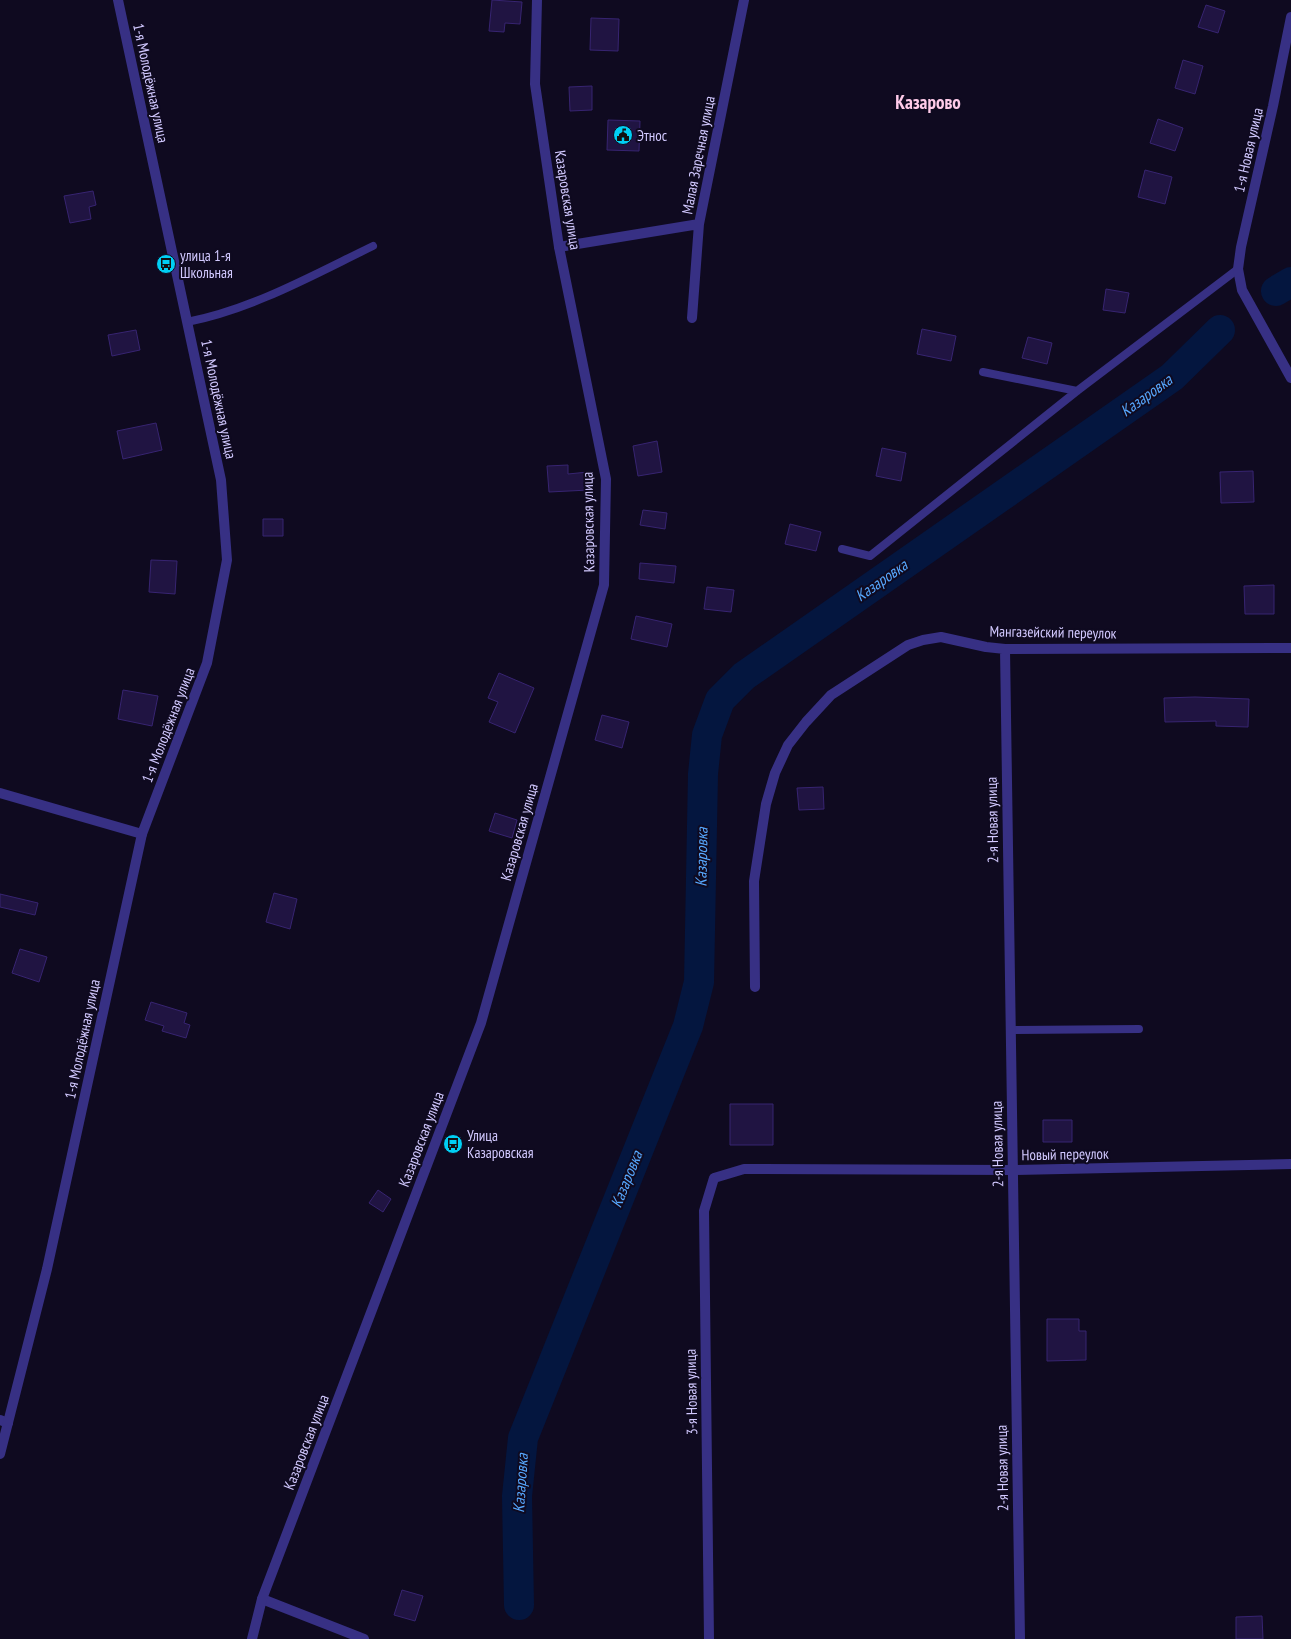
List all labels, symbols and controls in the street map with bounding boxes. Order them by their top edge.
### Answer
street label: 1-я Молодёжная улица [129,22,173,144]
district label: Казарово [895,90,961,114]
street label: Малая Заречная улица [677,94,719,216]
street label: 1-я Новая улица [1229,106,1267,194]
public building icon: Этнос [612,124,634,146]
place label: Этнос [637,126,668,145]
street label: Казаровская улица [551,149,585,251]
place label: улица 1-я Школьная [180,246,233,282]
bus stop icon: улица 1-я Школьная [155,253,177,275]
street label: 1-я Молодёжная улица [197,338,241,460]
water label: Казаровка [1116,369,1177,420]
street label: Казаровская улица [578,472,598,572]
water label: Казаровка [851,554,912,605]
street label: Мангазейский переулок [989,621,1117,643]
street label: 1-я Молодёжная улица [137,665,199,785]
street label: 2-я Новая улица [982,777,1002,863]
street label: Казаровская улица [496,781,542,883]
water label: Казаровка [690,826,712,887]
street label: 1-я Молодёжная улица [60,978,104,1100]
street label: Казаровская улица [394,1089,448,1189]
street label: 2-я Новая улица [987,1101,1007,1187]
place label: Улица Казаровская [467,1126,534,1162]
bus stop icon: Улица Казаровская [442,1133,464,1155]
street label: Новый переулок [1021,1144,1109,1164]
water label: Казаровка [606,1146,647,1210]
street label: 3-я Новая улица [681,1349,701,1435]
street label: Казаровская улица [279,1392,333,1492]
street label: 2-я Новая улица [992,1425,1012,1511]
water label: Казаровка [508,1451,532,1513]

